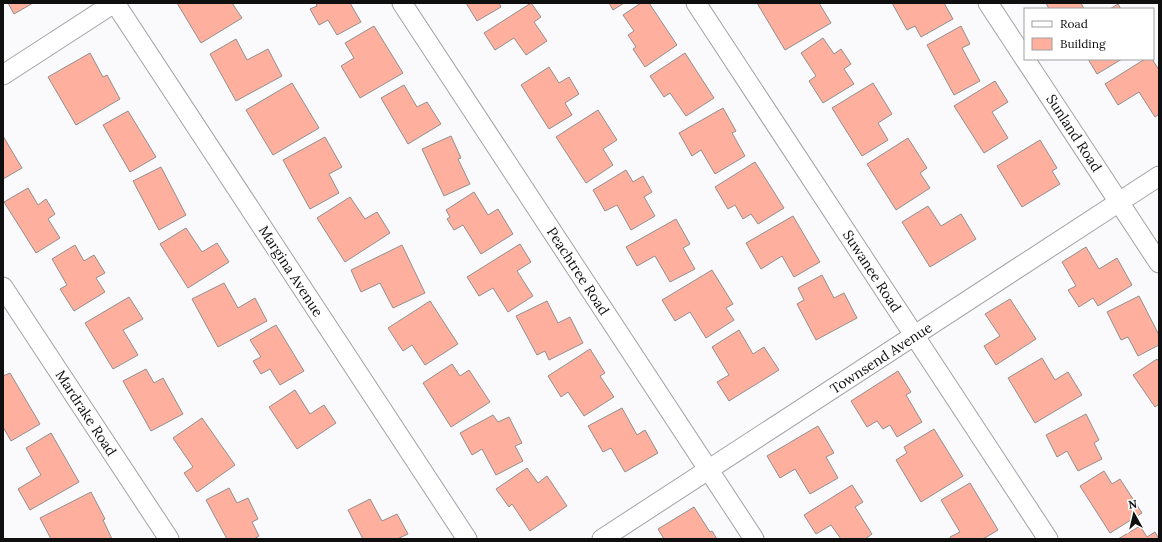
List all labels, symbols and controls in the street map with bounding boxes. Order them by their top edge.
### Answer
legend [1024,8,1154,60]
text: Road [1060,16,1088,31]
text: Building [1060,36,1106,51]
street label: Sunland Road [1042,91,1106,175]
street label: Margina Avenue [255,222,327,320]
street label: Peachtree Road [543,224,613,318]
street label: Suwanee Road [839,227,905,315]
street label: Townsend Avenue [827,318,936,398]
street label: Mardrake Road [52,367,120,459]
north arrow [1114,494,1154,534]
text: N [1127,497,1138,512]

